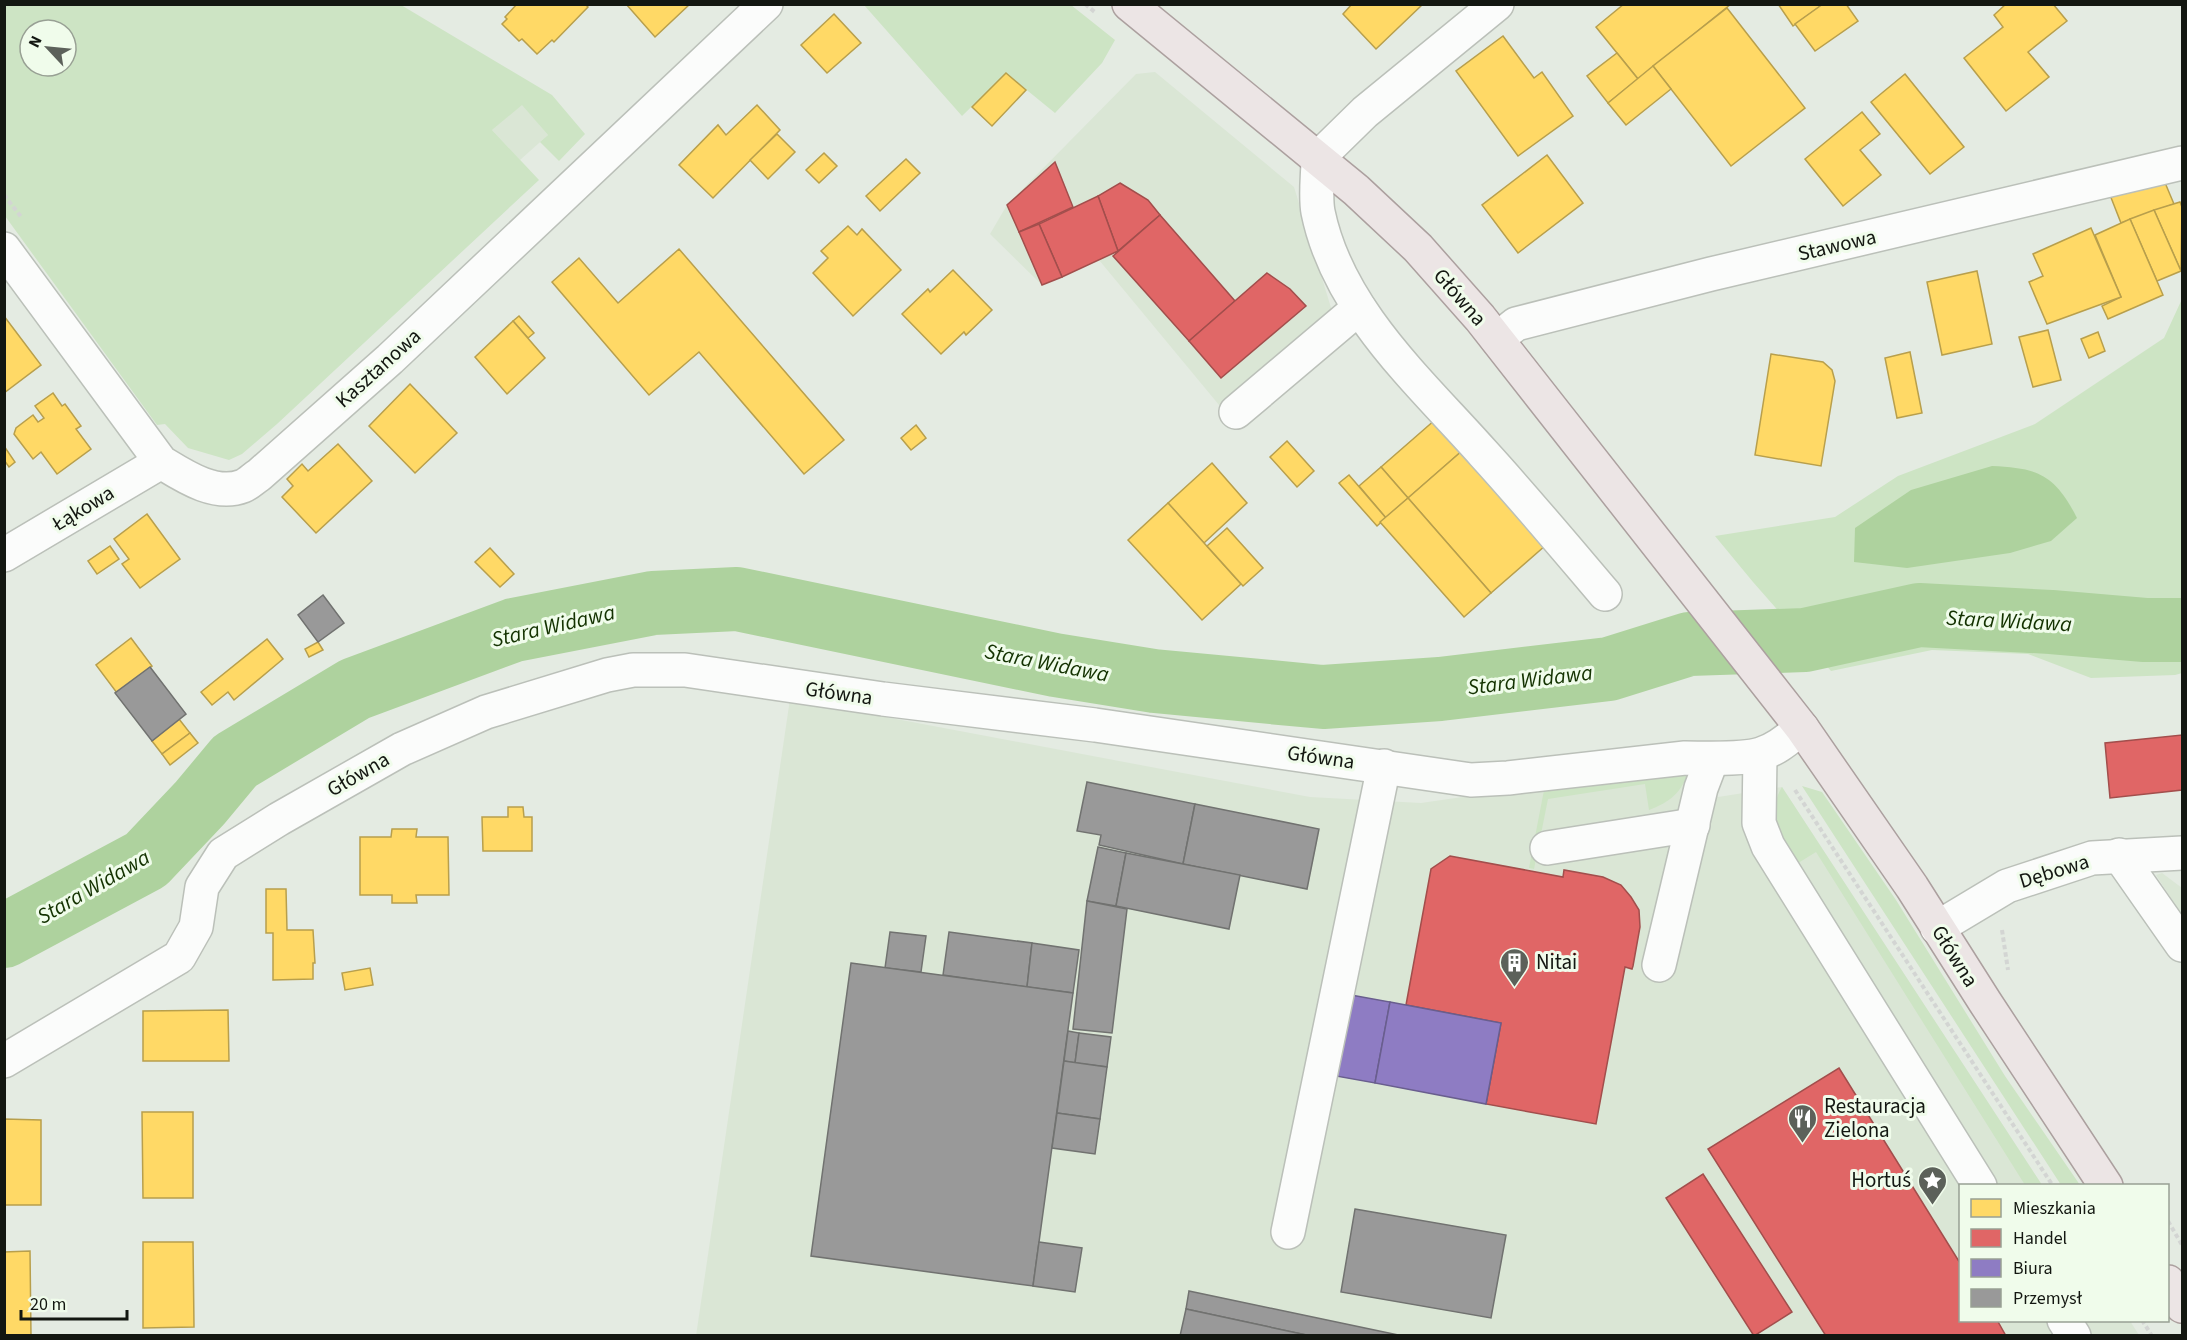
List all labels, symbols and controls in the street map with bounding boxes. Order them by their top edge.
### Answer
north arrow [18,18,78,78]
text: N [23,32,48,51]
street label: Stawowa [1795,221,1879,269]
street label: Główna [1426,262,1494,332]
street label: Kasztanowa [329,321,427,415]
street label: Łąkowa [45,478,120,539]
water label: Stara Widawa [488,596,618,656]
water label: Stara Widawa [1945,602,2073,640]
water label: Stara Widawa [982,635,1112,691]
water label: Stara Widawa [1466,656,1595,704]
street label: Główna [803,673,875,713]
street label: Główna [1285,737,1357,777]
street label: Główna [321,744,395,804]
water label: Stara Widawa [31,841,156,932]
street label: Dębowa [2015,846,2093,896]
street label: Główna [1924,919,1986,993]
building icon: Nitai [1499,946,1531,988]
place label: Nitai [1536,947,1577,977]
place label: Restauracja Zielona [1824,1091,1926,1145]
restaurant icon: Restauracja Zielona [1787,1102,1819,1144]
place icon: Hortuś [1916,1164,1948,1206]
place label: Hortuś [1851,1165,1911,1195]
legend [1959,1184,2169,1322]
text: Mieszkania [2013,1196,2096,1221]
text: Handel [2013,1226,2067,1251]
text: Biura [2013,1256,2053,1281]
scale bar [21,1283,128,1321]
text: Przemysł [2013,1286,2083,1311]
text: 20 m [30,1292,66,1317]

